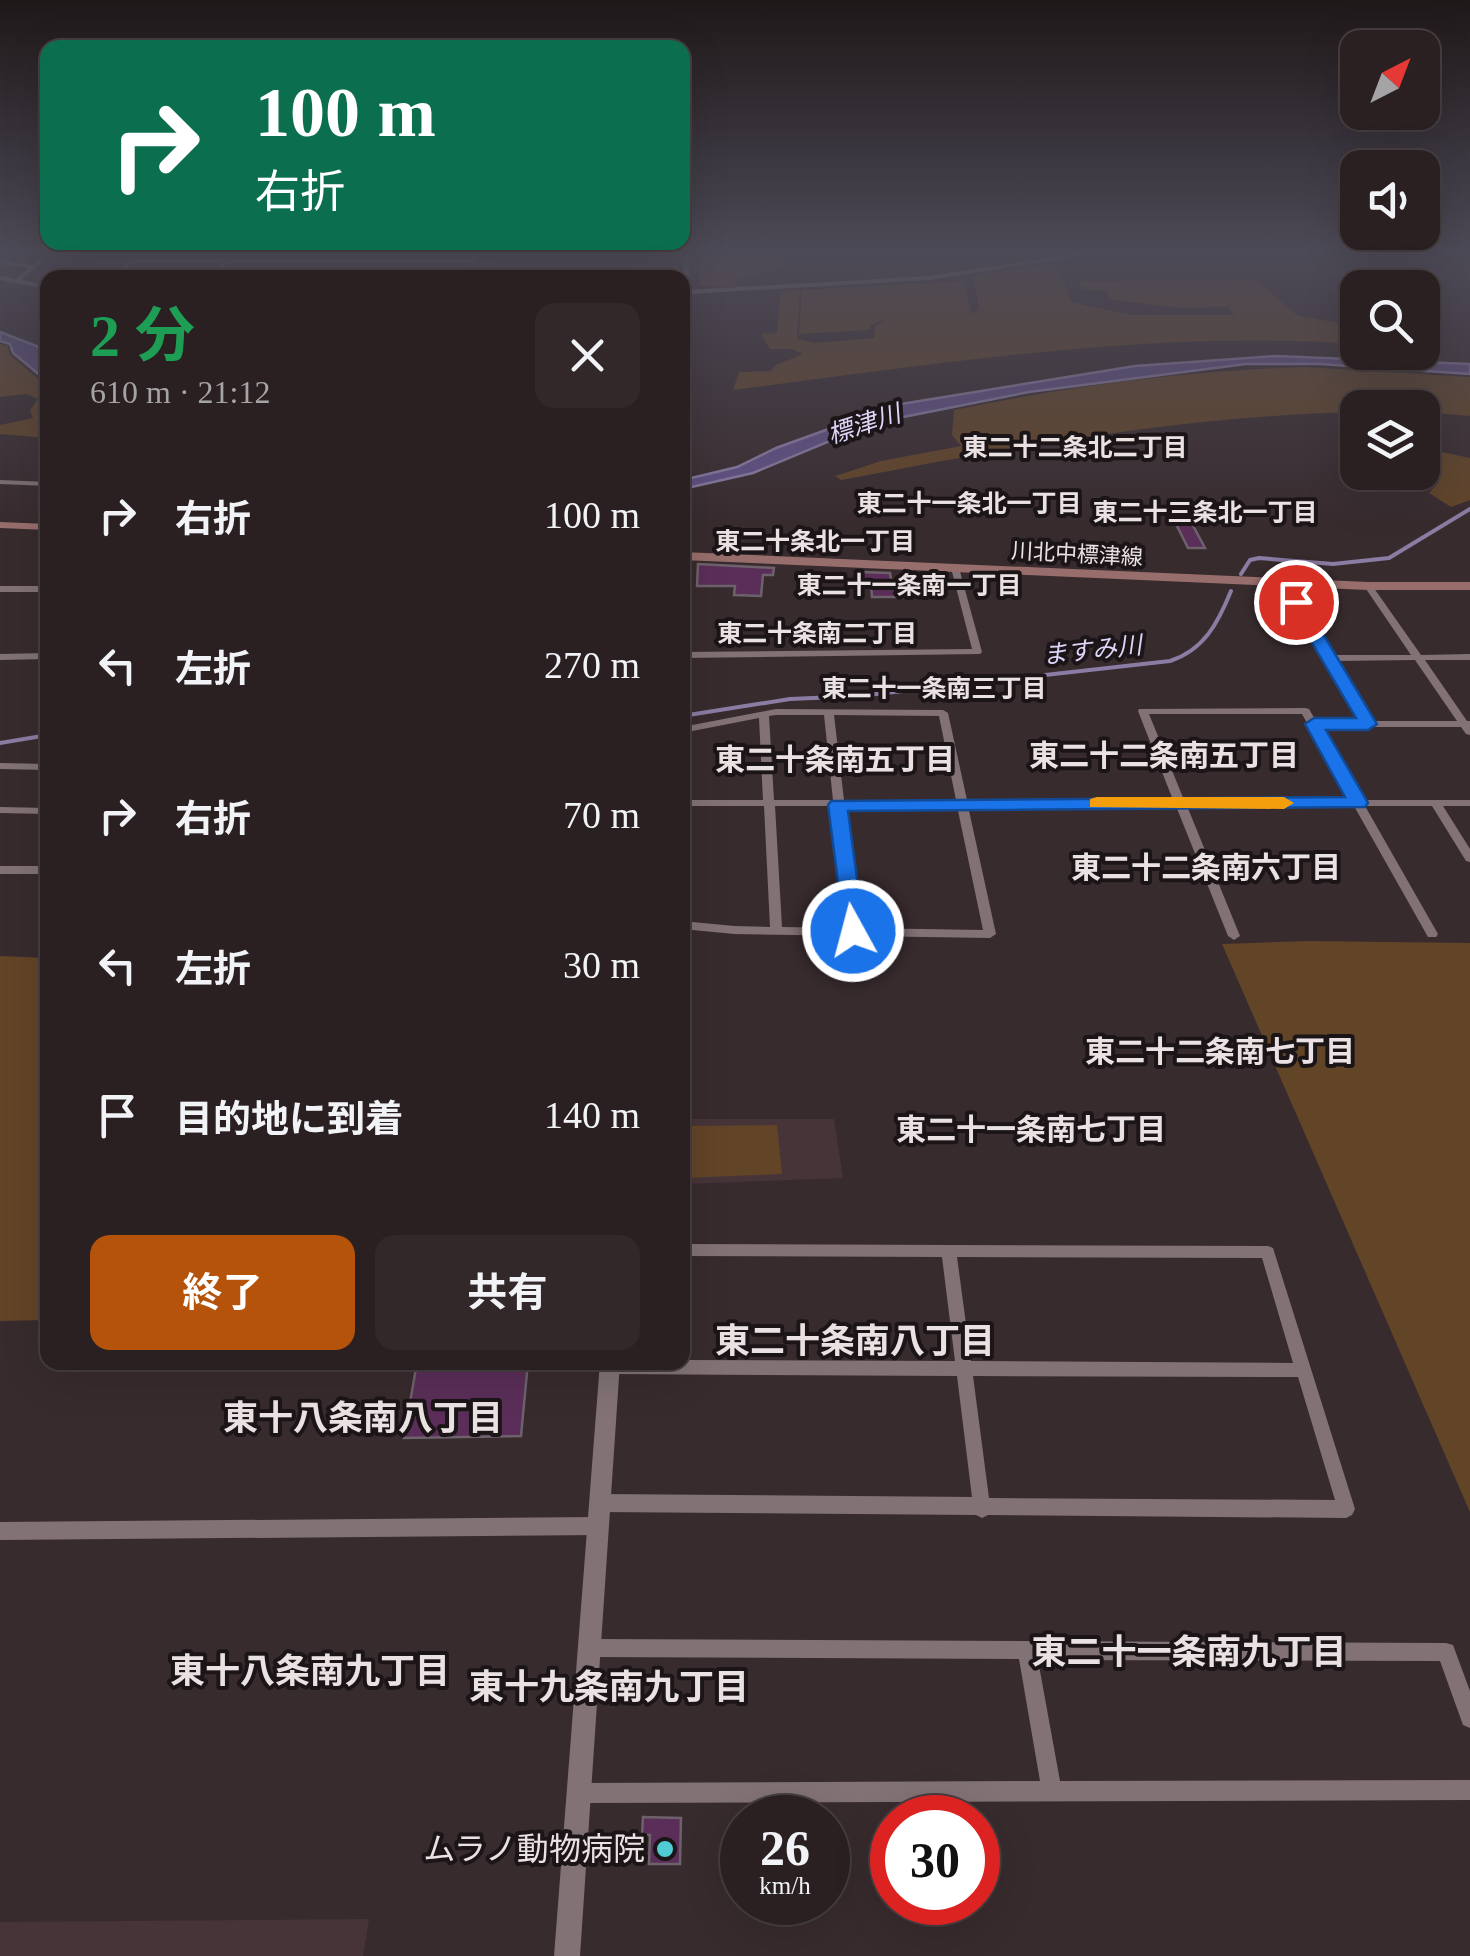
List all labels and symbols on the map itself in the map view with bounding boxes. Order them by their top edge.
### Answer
north arrow [1340,30,1440,130]
water label: 標津川 [824,399,907,448]
district label: 東二十二条北二丁目 [962,434,1188,461]
district label: 東二十一条北一丁目 [856,490,1082,517]
district label: 東二十三条北一丁目 [1092,499,1318,526]
district label: 東二十条北一丁目 [715,528,915,555]
street label: 川北中標津線 [1010,538,1144,570]
pin [1254,560,1339,645]
district label: 東二十一条南一丁目 [796,572,1022,599]
district label: 東二十条南二丁目 [717,620,917,647]
water label: ますみ川 [1041,631,1146,669]
district label: 東二十一条南三丁目 [821,675,1047,702]
district label: 東二十二条南五丁目 [1029,739,1299,772]
district label: 東二十条南五丁目 [715,743,955,776]
district label: 東二十二条南六丁目 [1071,851,1341,884]
position arrow [801,879,905,983]
district label: 東二十二条南七丁目 [1085,1035,1355,1068]
district label: 東二十一条南七丁目 [896,1113,1166,1146]
district label: 東二十条南八丁目 [715,1322,995,1361]
district label: 東十八条南八丁目 [223,1399,503,1438]
district label: 東二十一条南九丁目 [1031,1633,1347,1672]
district label: 東十八条南九丁目 [170,1652,450,1691]
district label: 東十九条南九丁目 [469,1668,749,1707]
speed limit sign: 30 [870,1795,1000,1925]
place label: ムラノ動物病院 [423,1831,645,1867]
marker: ムラノ動物病院 [654,1838,676,1860]

